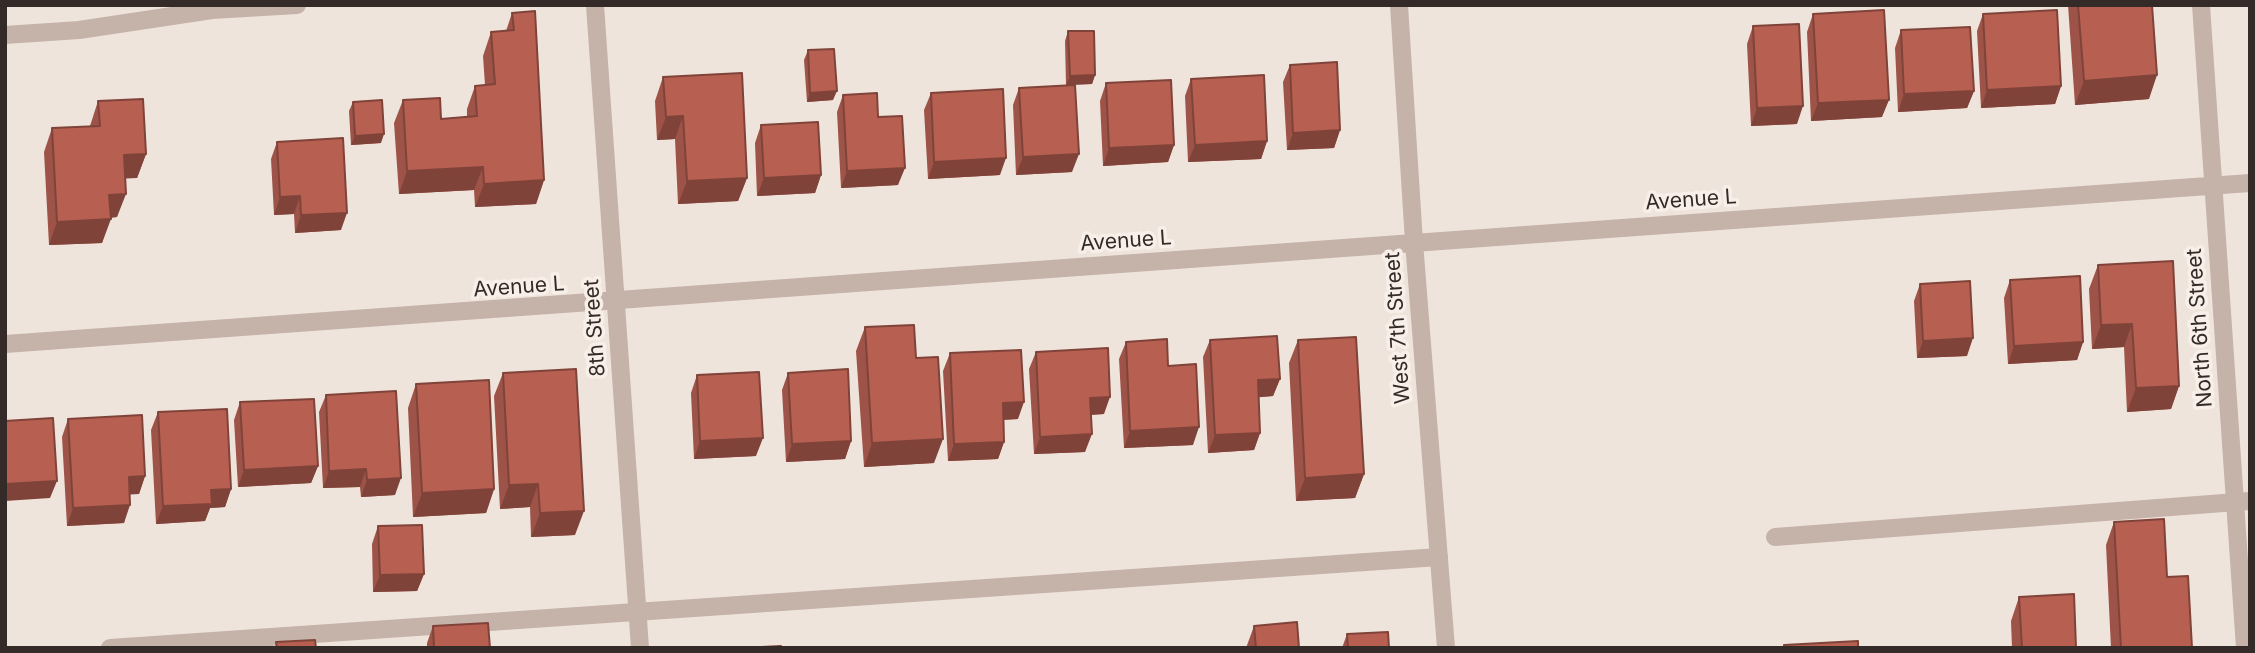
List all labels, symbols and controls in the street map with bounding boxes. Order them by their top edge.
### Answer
street label: Avenue L [1644,184,1738,216]
street label: Avenue L [1079,225,1173,257]
street label: North 6th Street [2182,248,2218,408]
street label: West 7th Street [1380,251,1416,405]
street label: Avenue L [472,271,566,303]
street label: 8th Street [579,279,611,377]

